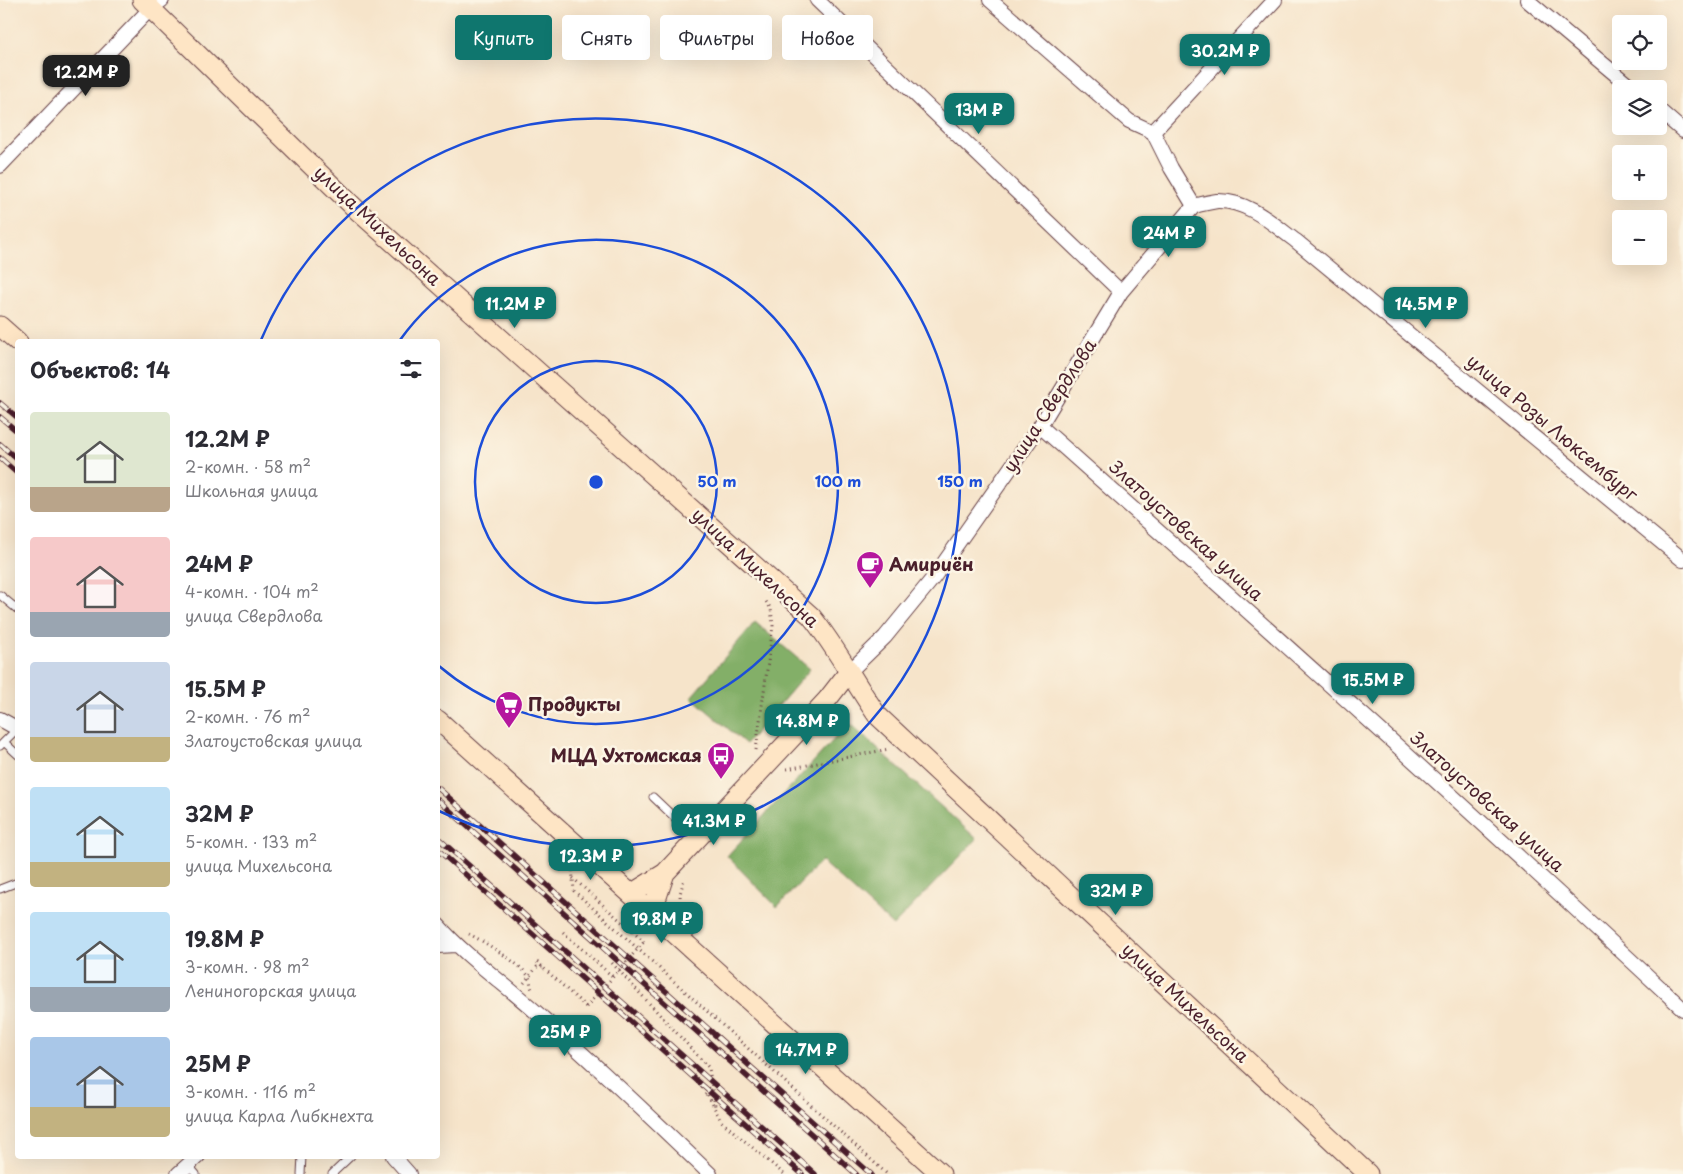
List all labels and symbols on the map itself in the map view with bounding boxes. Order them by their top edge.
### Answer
pin: 30.2M ₽ [1179,34,1271,76]
pin: 12.2M ₽ [40,54,132,97]
pin: 13M ₽ [944,92,1014,135]
street label: улица Михельсона [308,159,448,292]
pin: 24M ₽ [1134,216,1204,258]
pin: 11.2M ₽ [469,286,561,329]
pin: 14.5M ₽ [1380,286,1472,329]
street label: улица Свердлова [995,332,1103,477]
street label: улица Розы Люксембург [1461,347,1645,507]
street label: Златоустовская улица [1103,453,1271,607]
text: 50 m [698,469,736,492]
text: 100 m [815,469,861,492]
text: 150 m [937,469,983,492]
centre of rings [587,473,605,491]
street label: улица Михельсона [686,501,826,634]
cafe icon: Амириён [855,550,885,589]
place label: Амириён [889,550,974,577]
pin: 15.5M ₽ [1327,662,1419,705]
supermarket icon: Продукты [494,690,524,729]
place label: Продукты [528,690,621,717]
pin: 14.8M ₽ [761,704,853,746]
street label: Златоустовская улица [1404,724,1572,878]
place label: МЦД Ухтомская [551,741,702,768]
bus stop icon: МЦД Ухтомская [706,741,736,780]
pin: 41.3M ₽ [668,804,760,846]
pin: 12.3M ₽ [545,838,637,881]
pin: 32M ₽ [1081,874,1151,916]
pin: 19.8M ₽ [616,902,708,944]
street label: улица Михельсона [1116,936,1256,1069]
pin: 25M ₽ [530,1014,600,1057]
pin: 14.7M ₽ [760,1032,852,1075]

